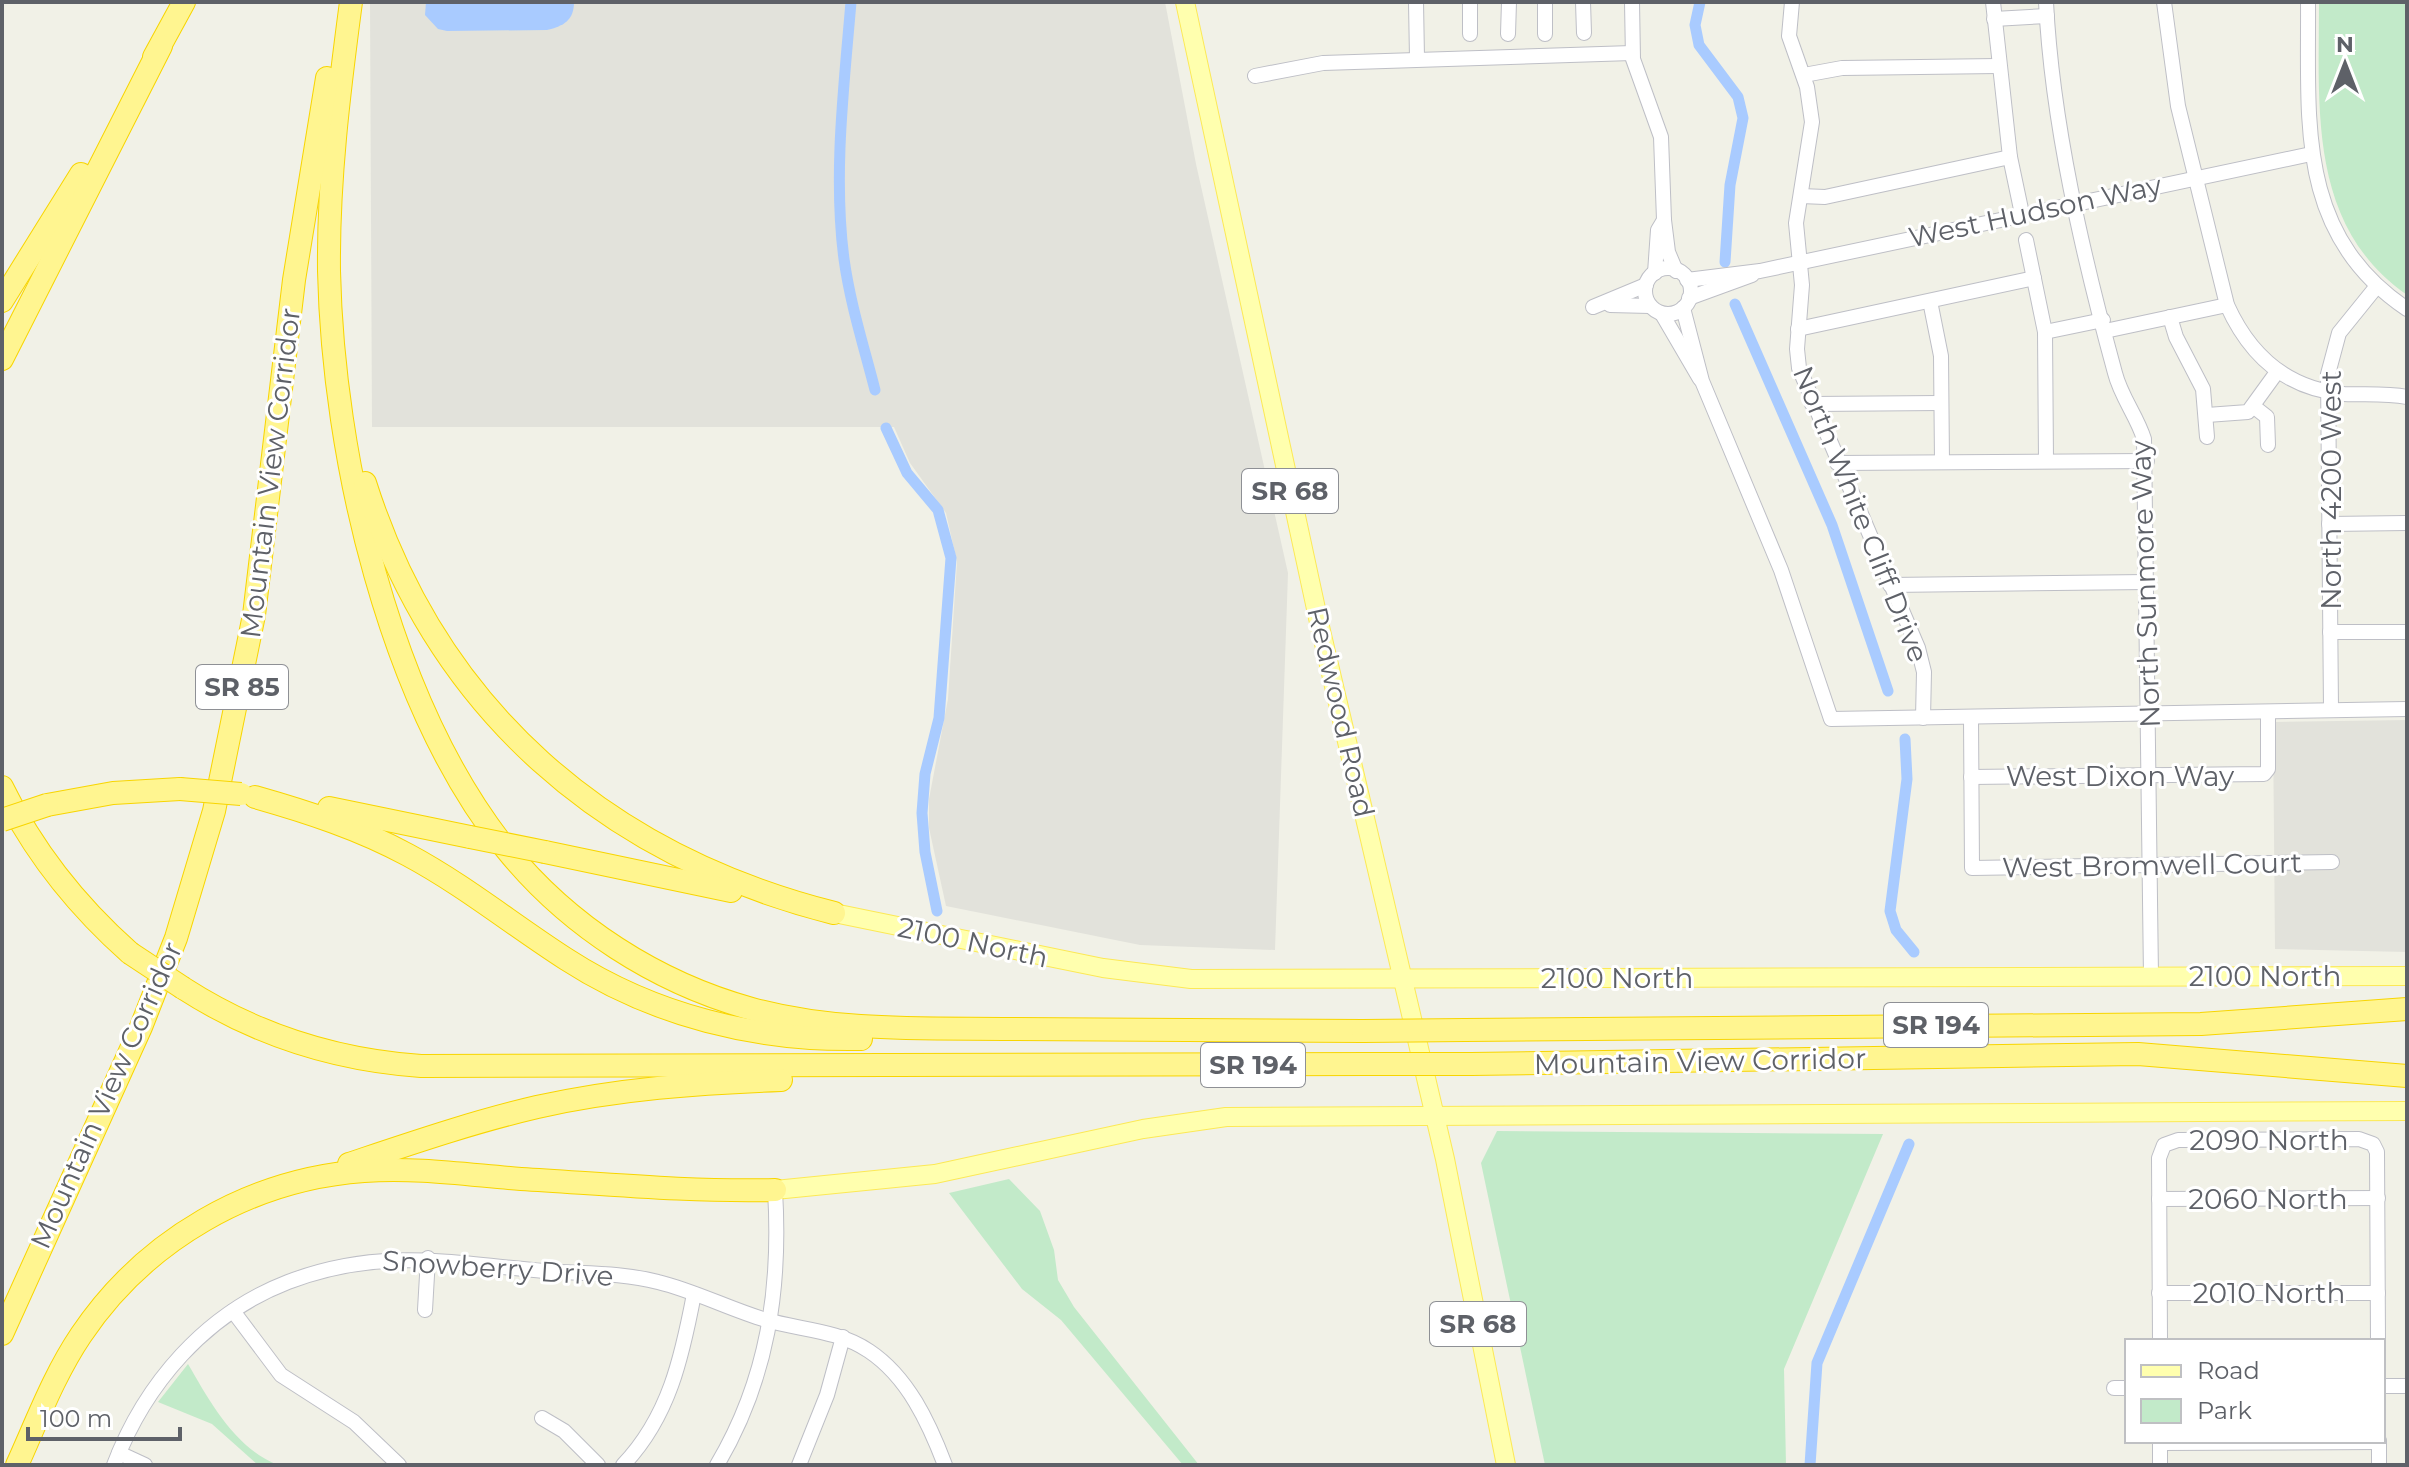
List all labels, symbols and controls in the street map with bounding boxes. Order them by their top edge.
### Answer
north arrow [2305,24,2385,104]
text: N [2336,31,2354,58]
street label: West Hudson Way [1905,167,2165,254]
street label: Mountain View Corridor [233,306,307,640]
street label: North White Cliff Drive [1786,361,1936,667]
street label: North 4200 West [2314,370,2348,610]
street label: North Sunmore Way [2123,439,2167,728]
road number: SR 68 [1242,469,1338,513]
street label: Redwood Road [1300,603,1382,821]
road number: SR 85 [196,665,288,709]
street label: West Dixon Way [2006,759,2235,793]
street label: West Bromwell Court [2002,845,2302,885]
street label: 2100 North [895,909,1051,975]
street label: Mountain View Corridor [23,936,189,1254]
street label: 2100 North [2189,959,2341,993]
street label: 2100 North [1541,961,1693,995]
road number: SR 194 [1884,1003,1988,1047]
street label: Mountain View Corridor [1534,1041,1866,1081]
road number: SR 194 [1201,1043,1305,1087]
street label: 2090 North [2189,1123,2349,1157]
street label: 2060 North [2188,1182,2348,1216]
street label: Snowberry Drive [381,1243,615,1293]
street label: 2010 North [2193,1276,2345,1310]
road number: SR 68 [1430,1302,1526,1346]
legend [2125,1339,2385,1443]
text: Road [2197,1356,2260,1385]
scale bar [28,1391,180,1441]
text: Park [2197,1396,2252,1425]
text: 100 m [40,1404,112,1433]

